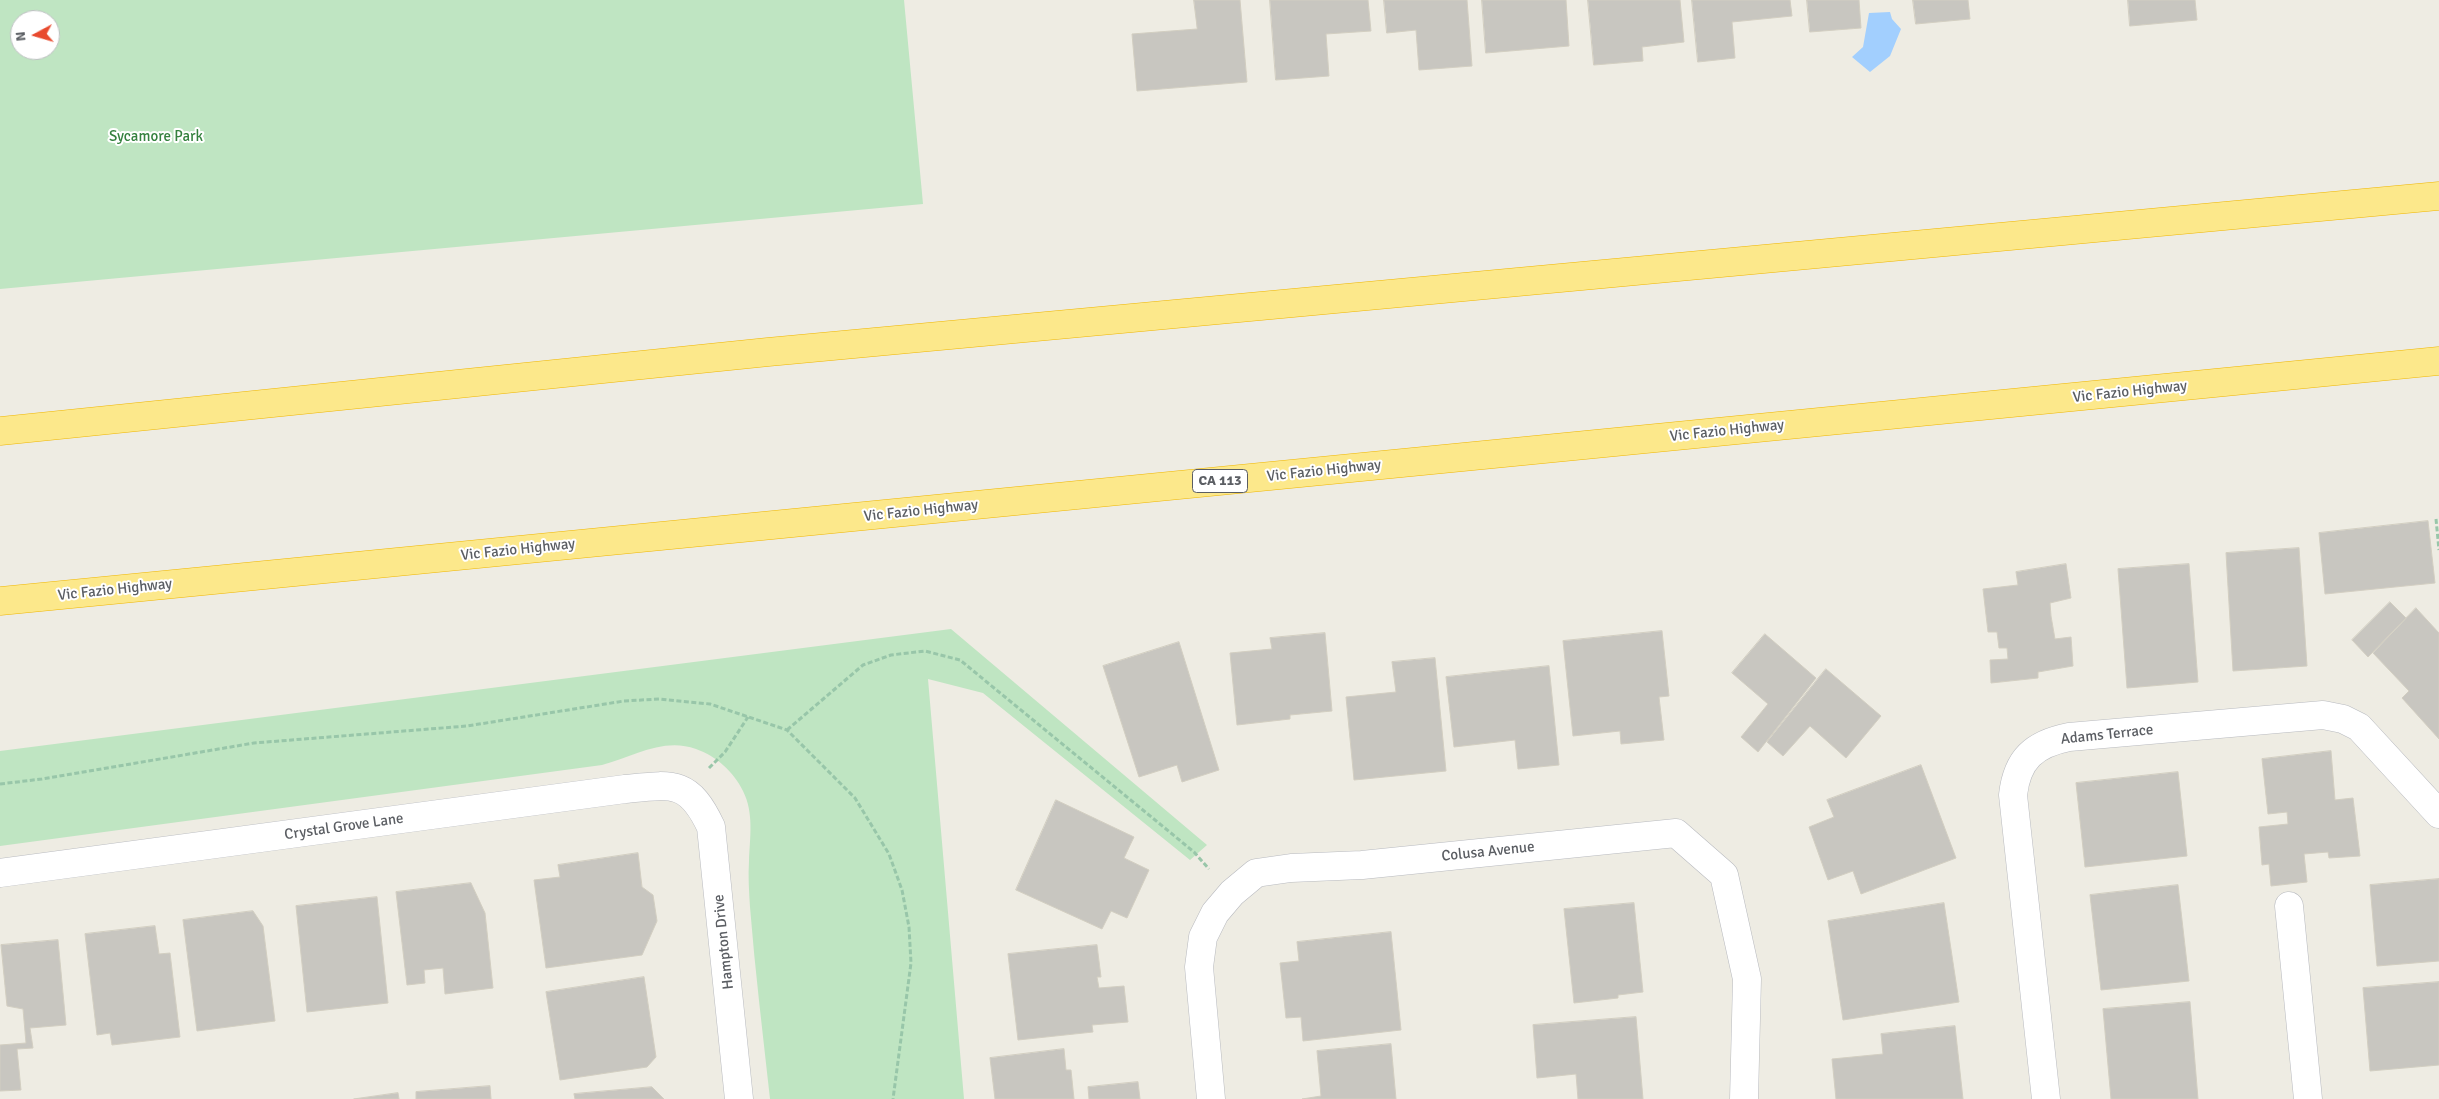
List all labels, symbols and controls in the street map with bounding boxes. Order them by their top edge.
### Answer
north arrow [10,10,60,60]
text: N [12,31,30,42]
park label: Sycamore Park [109,128,203,146]
street label: Vic Fazio Highway [2072,377,2188,407]
street label: Vic Fazio Highway [1669,416,1785,446]
street label: Vic Fazio Highway [1266,456,1382,486]
road number: CA 113 [1192,470,1248,492]
street label: Vic Fazio Highway [863,496,979,526]
street label: Vic Fazio Highway [460,535,576,565]
street label: Vic Fazio Highway [57,575,173,605]
street label: Adams Terrace [2060,721,2154,749]
street label: Crystal Grove Lane [283,810,405,844]
street label: Colusa Avenue [1441,838,1535,866]
street label: Hampton Drive [710,894,738,990]

